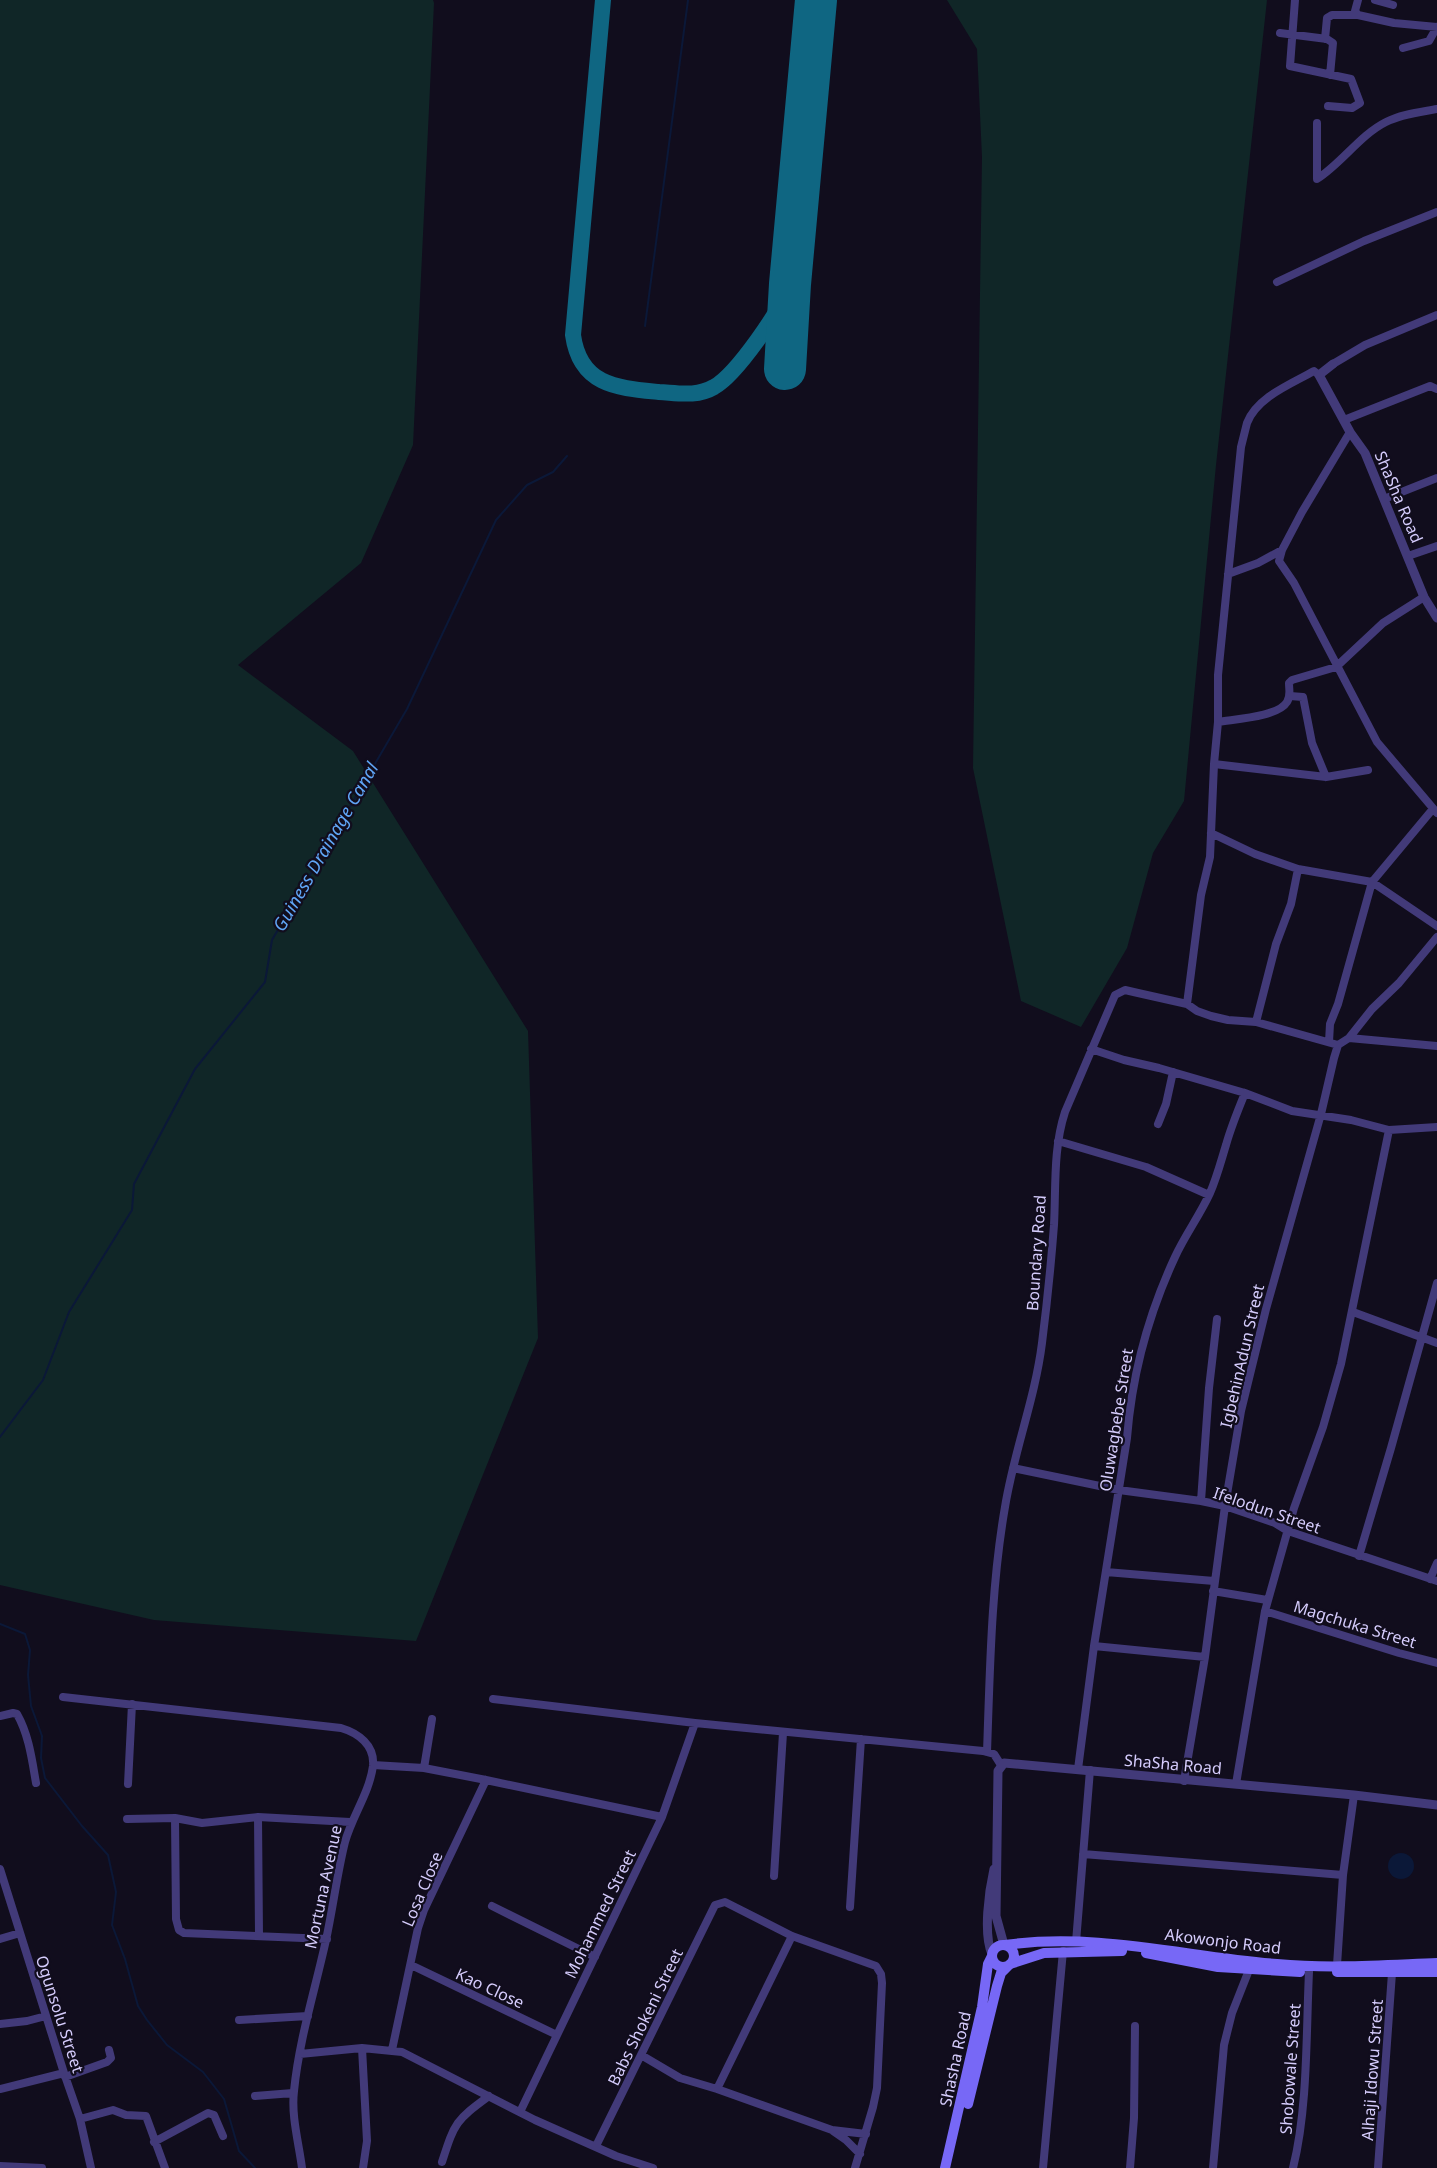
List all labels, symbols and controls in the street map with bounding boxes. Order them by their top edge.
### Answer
street label: ShaSha Road [1370,448,1428,546]
water label: Guiness Drainage Canal [267,757,384,935]
street label: Boundary Road [1021,1194,1051,1312]
street label: IgbehinAdun Street [1215,1282,1269,1430]
street label: Oluwagbebe Street [1094,1347,1138,1493]
street label: Ifelodun Street [1210,1481,1324,1539]
street label: Magchuka Street [1291,1595,1419,1653]
street label: ShaSha Road [1123,1749,1223,1779]
street label: Mortuna Avenue [299,1823,347,1951]
street label: Mohammed Street [559,1846,641,1982]
street label: Losa Close [396,1848,448,1930]
street label: Akowonjo Road [1164,1923,1282,1959]
street label: Babs Shokeni Street [602,1945,688,2089]
street label: Ogunsolu Street [31,1952,89,2076]
street label: Kao Close [452,1963,528,2013]
street label: Alhaji Idowu Street [1356,1998,1388,2141]
street label: Shobowale Street [1274,2003,1306,2135]
street label: Shasha Road [934,2009,976,2109]

